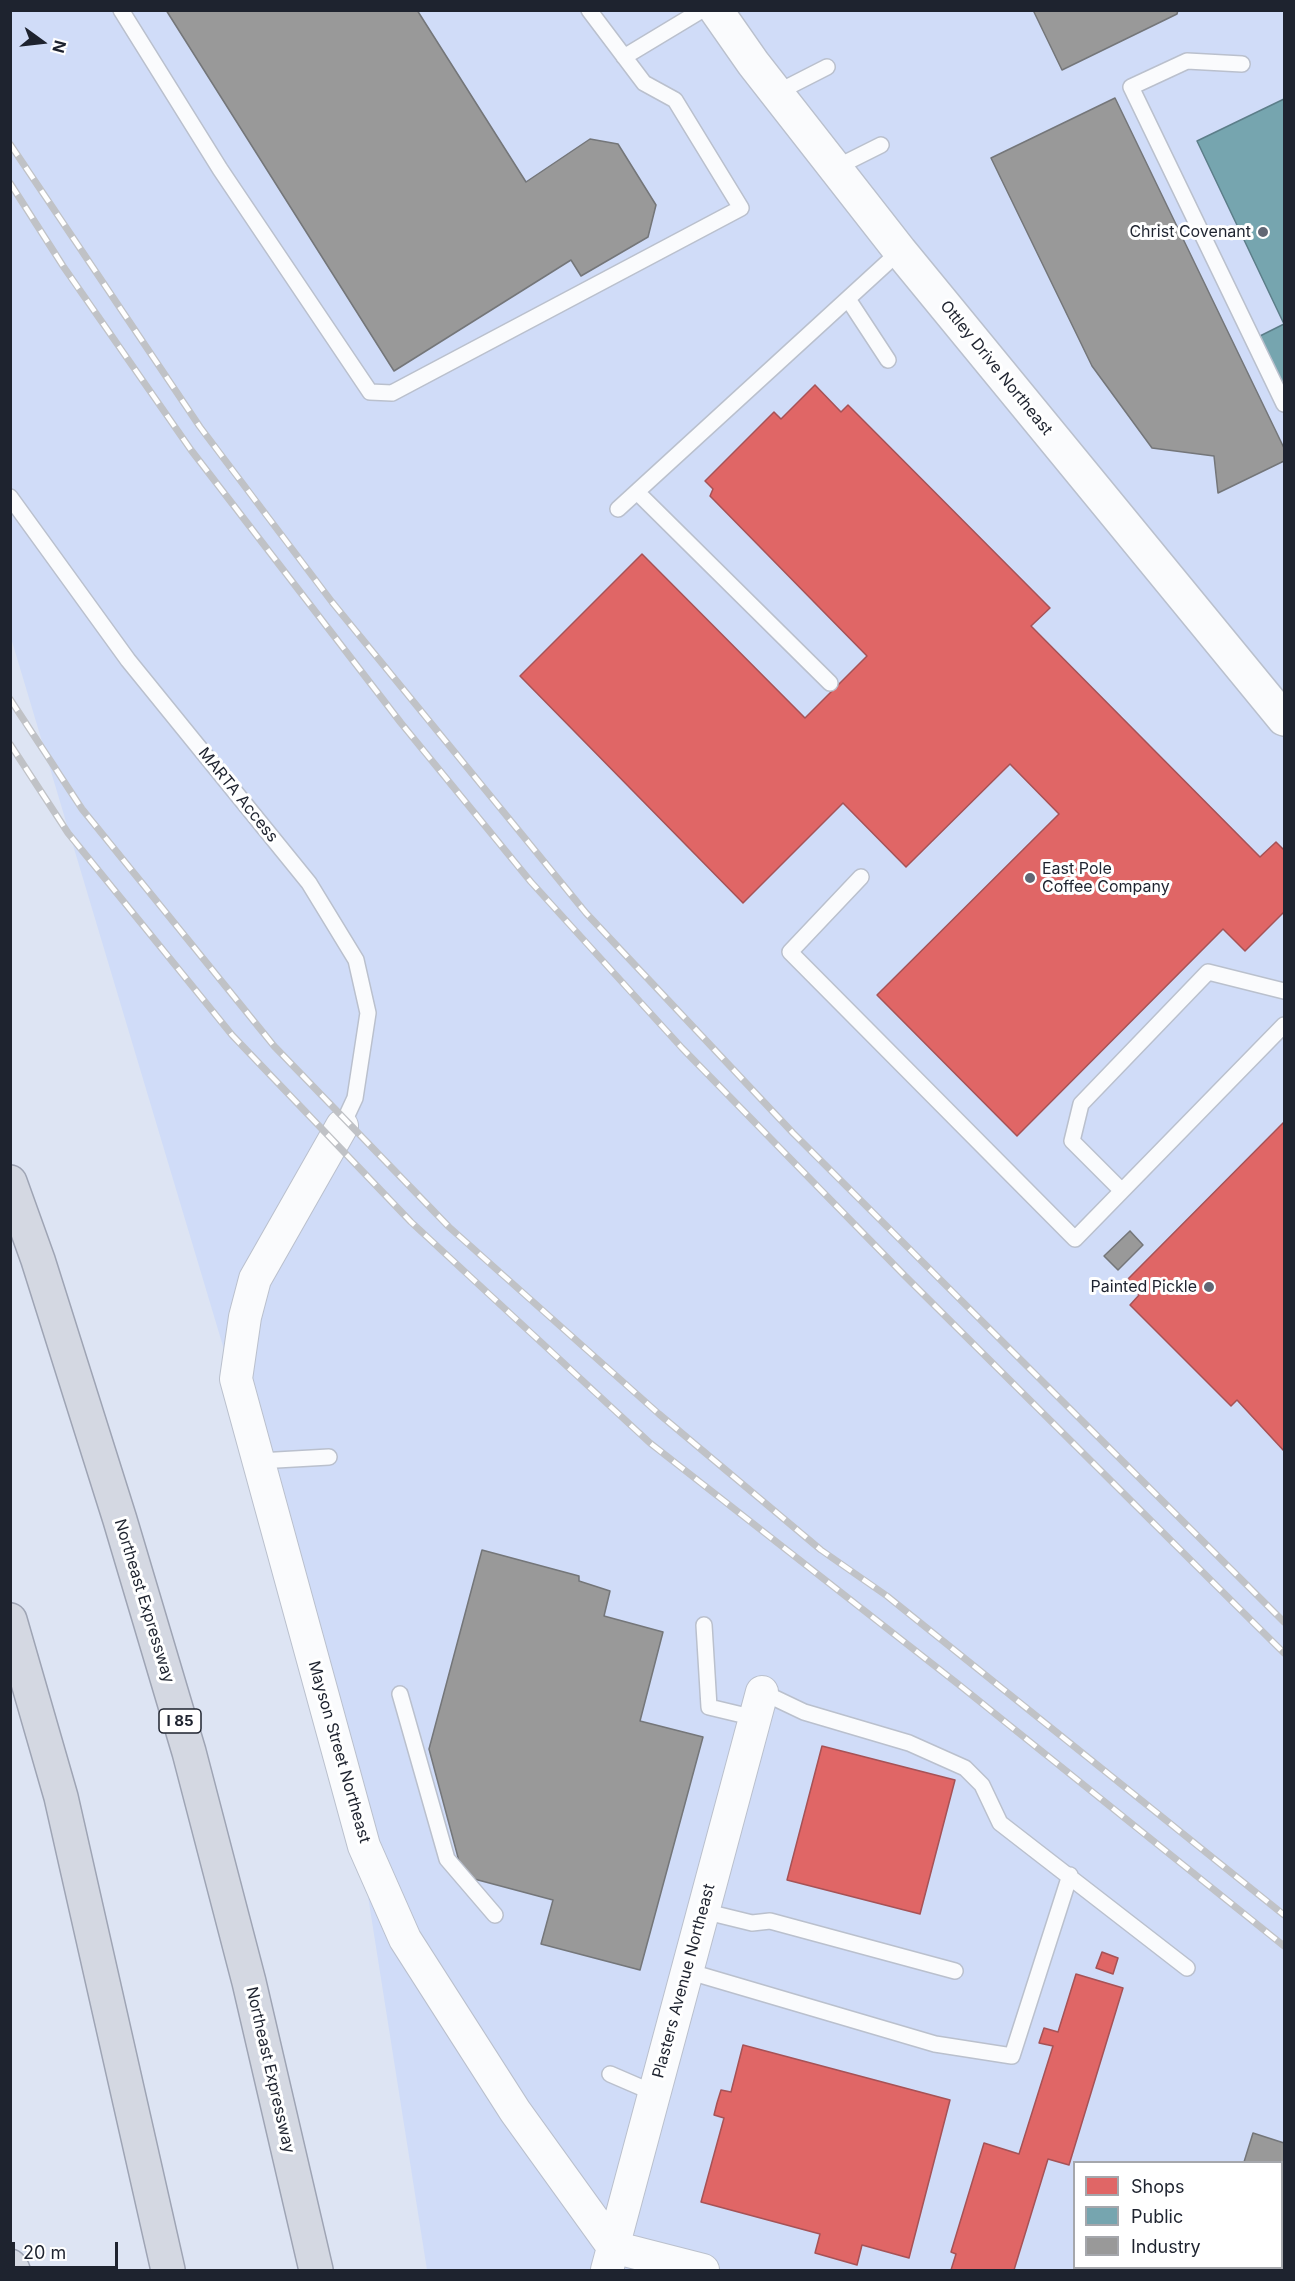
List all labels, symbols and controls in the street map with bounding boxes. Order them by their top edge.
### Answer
north arrow [12,12,72,72]
text: N [48,38,71,55]
place label: Christ Covenant [1129,222,1251,242]
marker: Christ Covenant [1256,225,1270,239]
street label: Ottley Drive Northeast [936,297,1056,439]
street label: MARTA Access [194,744,282,846]
place label: East Pole Coffee Company [1042,859,1170,897]
marker: East Pole Coffee Company [1023,871,1037,885]
place label: Painted Pickle [1091,1277,1197,1297]
marker: Painted Pickle [1202,1280,1216,1294]
street label: Northeast Expressway [110,1517,178,1685]
street label: Mayson Street Northeast [304,1659,374,1845]
road number: I 85 [159,1709,201,1733]
street label: Plasters Avenue Northeast [649,1882,719,2080]
street label: Northeast Expressway [241,1985,299,2155]
legend [1073,2161,1283,2269]
text: Shops [1131,2176,1185,2197]
text: Public [1131,2206,1183,2227]
scale bar [15,2230,122,2268]
text: Industry [1131,2236,1201,2257]
text: 20 m [23,2242,66,2263]

